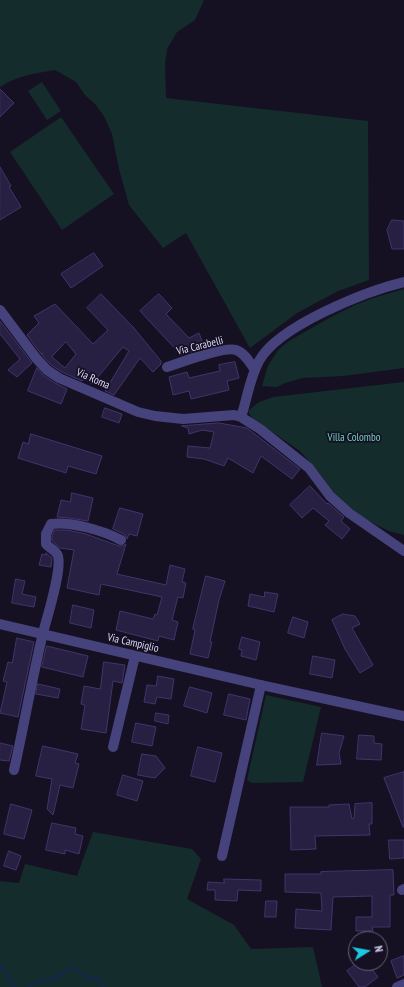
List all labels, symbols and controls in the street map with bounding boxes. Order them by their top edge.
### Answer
street label: Via Carabelli [175,334,225,358]
street label: Via Roma [74,366,112,392]
park label: Villa Colombo [328,431,380,445]
street label: Via Campiglio [106,631,160,655]
north arrow [348,931,388,971]
text: N [371,945,386,953]

